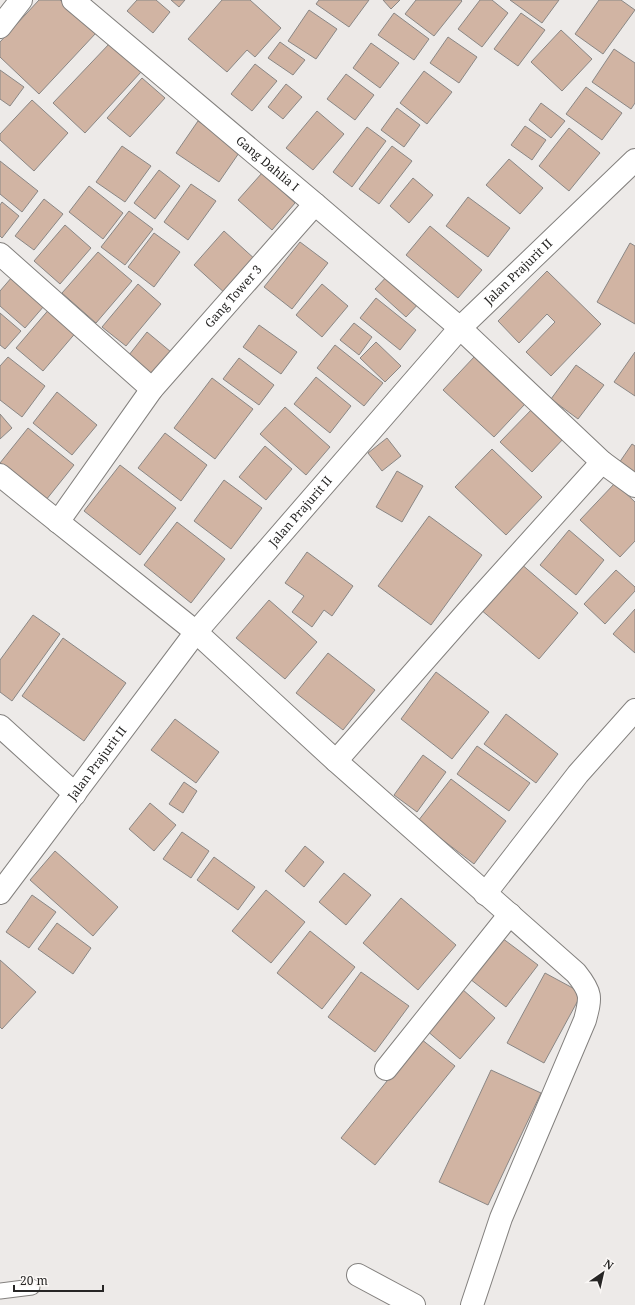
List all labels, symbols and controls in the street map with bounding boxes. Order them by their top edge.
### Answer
street label: Gang Dahlia I [232,132,303,195]
street label: Jalan Prajurit II [479,235,556,309]
street label: Gang Tower 3 [201,261,266,331]
street label: Jalan Prajurit II [264,472,336,551]
street label: Jalan Prajurit II [63,723,130,805]
north arrow [583,1253,623,1293]
text: N [601,1256,617,1273]
scale bar [14,1267,103,1293]
text: 20 m [20,1272,48,1289]

